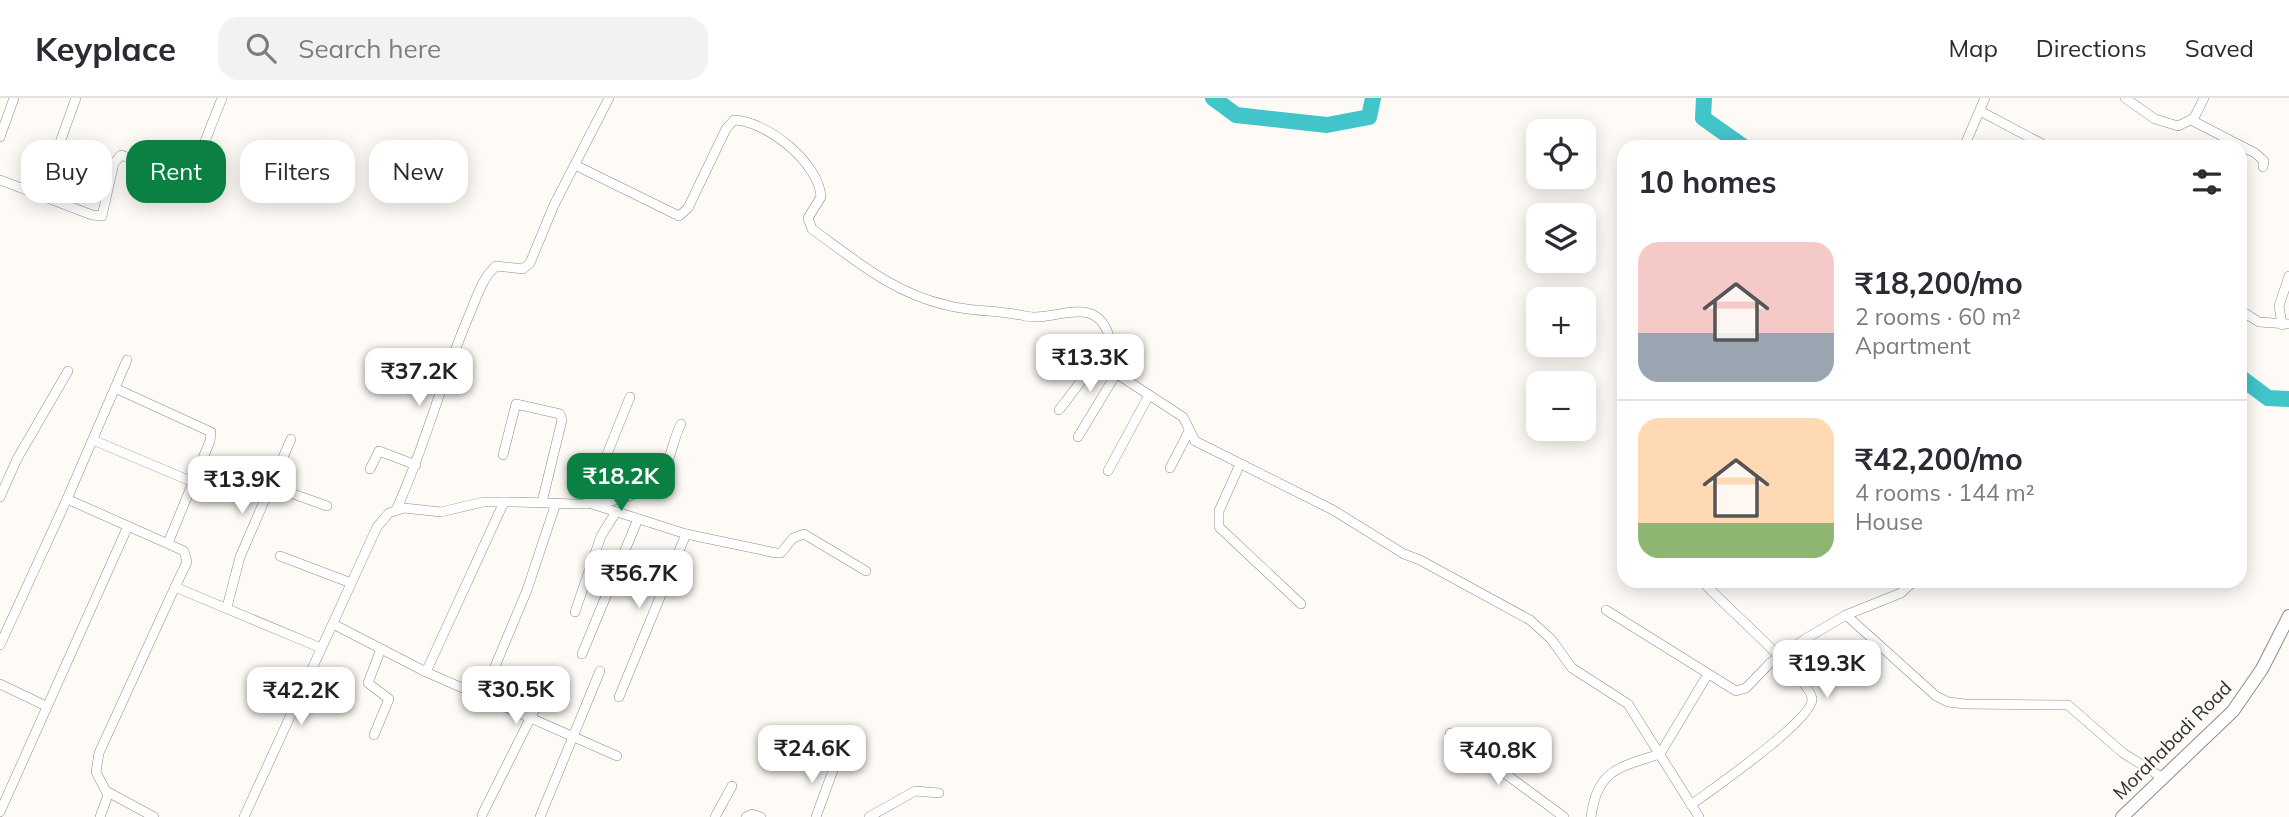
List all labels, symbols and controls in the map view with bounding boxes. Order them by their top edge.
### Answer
search box [218,17,708,80]
text: Keyplace [35,28,176,69]
icon: search [242,29,280,67]
text: Search here [298,32,441,65]
text: Map [1948,33,1998,63]
text: Directions [2036,33,2147,63]
text: Saved [2185,33,2254,63]
map controls [1526,119,1596,441]
button: locate [1526,119,1596,189]
chip: Buy [21,140,112,203]
chip: Rent [126,140,226,203]
chip: Filters [240,140,355,203]
chip: New [369,140,468,203]
text: 10 homes [1638,163,1777,201]
icon: filters [2188,163,2226,201]
button: layers [1526,203,1596,273]
text: ₹18,200/mo [1855,264,2023,302]
icon: home [1694,270,1778,354]
button: + [1526,287,1596,357]
text: 2 rooms · 60 m² [1855,302,2021,331]
text: Apartment [1855,331,1971,360]
pin: ₹13.3K [1033,334,1147,394]
text: ₹13.3K [1052,342,1128,371]
pin: ₹37.2K [362,348,476,408]
text: ₹37.2K [381,356,457,385]
button: − [1526,371,1596,441]
text: ₹42,200/mo [1855,440,2023,478]
icon: home [1694,446,1778,530]
pin: ₹18.2K [564,454,678,513]
pin: ₹13.9K [185,456,299,516]
text: ₹18.2K [583,461,659,490]
text: ₹13.9K [204,464,280,493]
text: 4 rooms · 144 m² [1855,478,2035,507]
text: House [1855,507,1923,536]
pin: ₹56.7K [582,550,696,610]
text: ₹56.7K [601,558,677,587]
pin: ₹19.3K [1770,640,1884,700]
text: ₹19.3K [1789,648,1865,677]
pin: ₹30.5K [459,666,573,726]
pin: ₹42.2K [244,668,358,727]
text: ₹30.5K [478,674,554,703]
text: ₹42.2K [263,675,339,704]
street label: Morahabadi Road [2108,676,2236,804]
pin: ₹24.6K [755,726,869,785]
pin: ₹40.8K [1441,728,1555,787]
text: ₹24.6K [774,733,850,762]
text: ₹40.8K [1460,735,1536,764]

